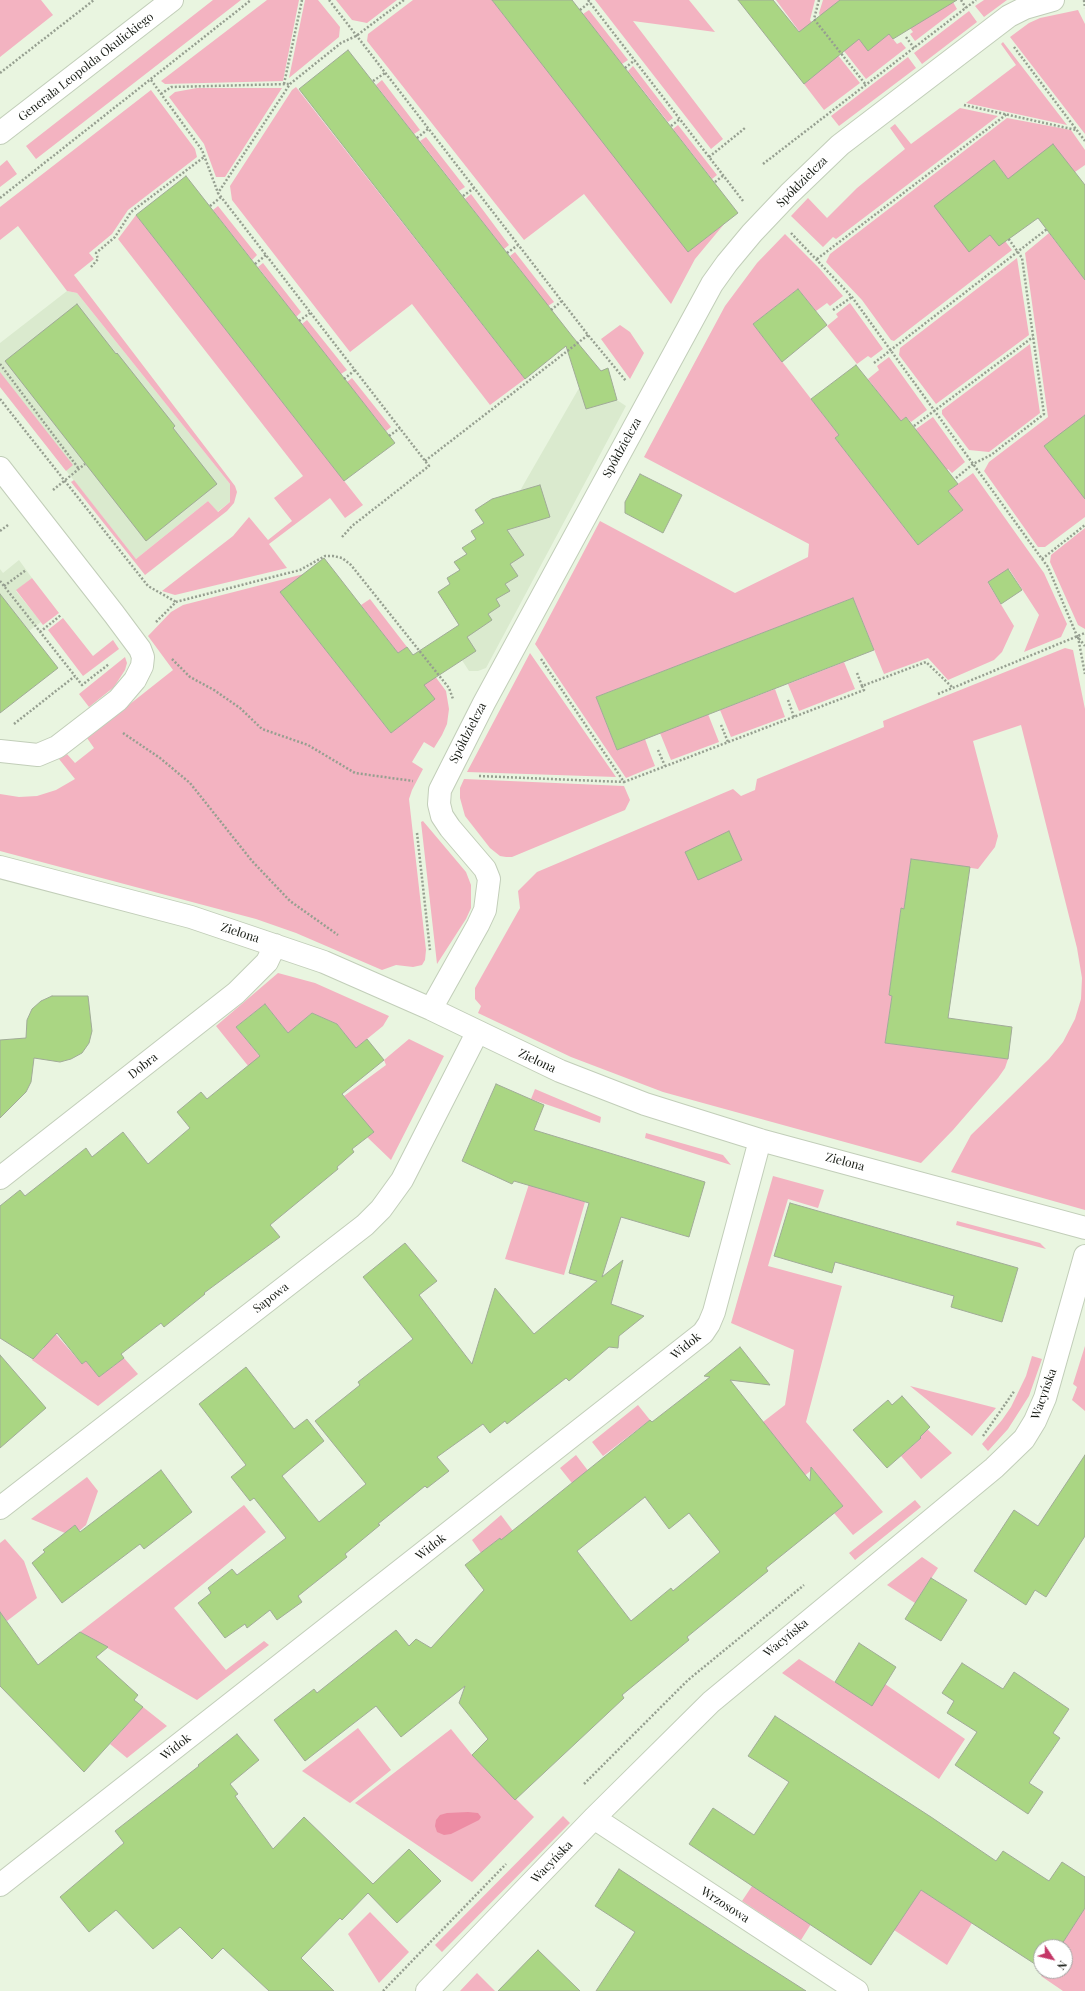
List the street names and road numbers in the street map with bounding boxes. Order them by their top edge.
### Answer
street label: Generała Leopolda Okulickiego [15,10,157,124]
street label: Spółdzielcza [773,153,831,211]
street label: Spółdzielcza [600,416,644,480]
street label: Spółdzielcza [447,700,489,766]
street label: Zielona [219,920,261,946]
street label: Zielona [516,1046,558,1076]
street label: Dobra [125,1050,161,1082]
street label: Zielona [824,1150,866,1174]
street label: Sapowa [250,1280,292,1316]
street label: Widok [668,1330,704,1362]
street label: Wacyńska [1028,1367,1060,1421]
street label: Widok [413,1531,449,1563]
street label: Wacyńska [761,1616,811,1660]
street label: Widok [158,1731,194,1763]
street label: Wacyńska [528,1838,576,1886]
street label: Wrzosowa [698,1884,752,1926]

